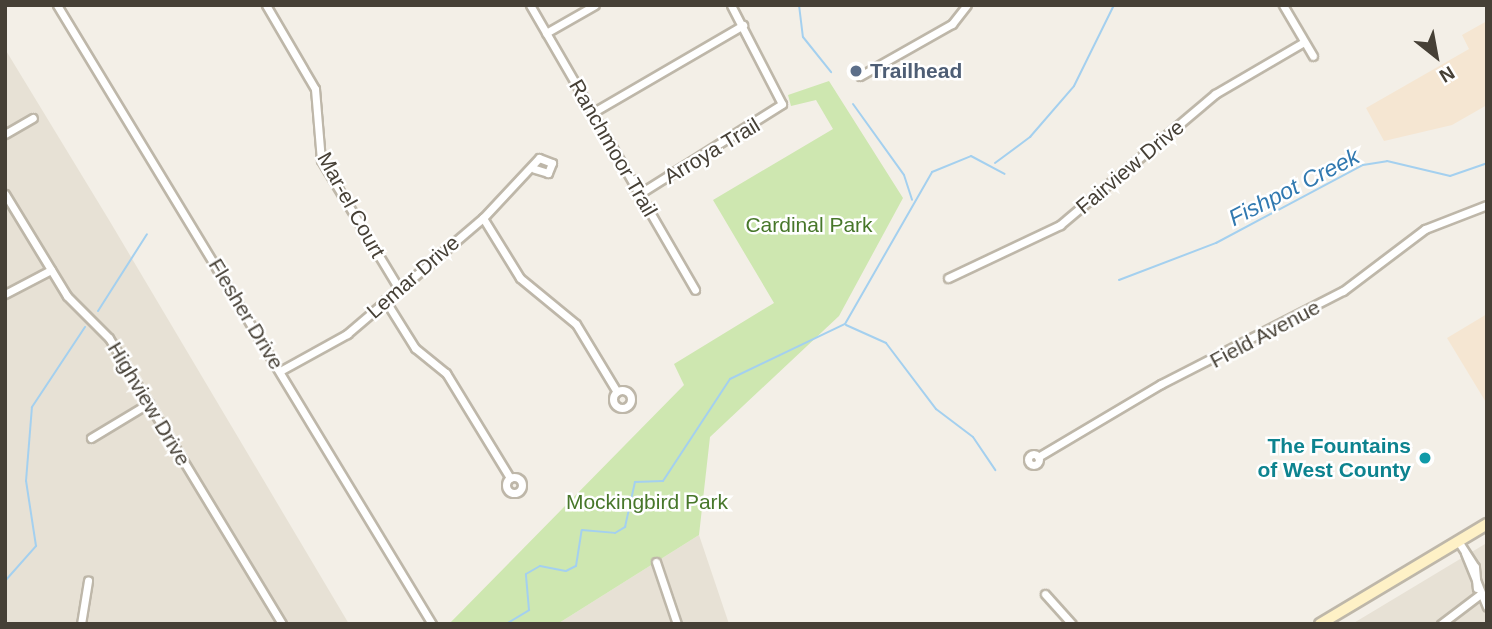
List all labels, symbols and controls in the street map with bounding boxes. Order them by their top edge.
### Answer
north arrow [1401,21,1471,91]
place label: Trailhead [870,58,962,84]
text: N [1436,62,1458,87]
marker: Trailhead [848,63,864,79]
street label: Ranchmoor Trail [563,75,663,221]
street label: Arroya Trail [659,112,765,190]
street label: Fairview Drive [1071,115,1189,219]
water label: Fishpot Creek [1224,142,1364,232]
street label: Mar-el Court [312,148,390,262]
park label: Cardinal Park [745,212,873,238]
street label: Lemar Drive [362,230,464,324]
street label: Flesher Drive [203,254,289,374]
street label: Field Avenue [1205,294,1325,374]
street label: Highview Drive [102,337,196,471]
place label: The Fountains of West County [1257,433,1411,483]
marker: The Fountains of West County [1417,450,1433,466]
park label: Mockingbird Park [566,489,728,515]

